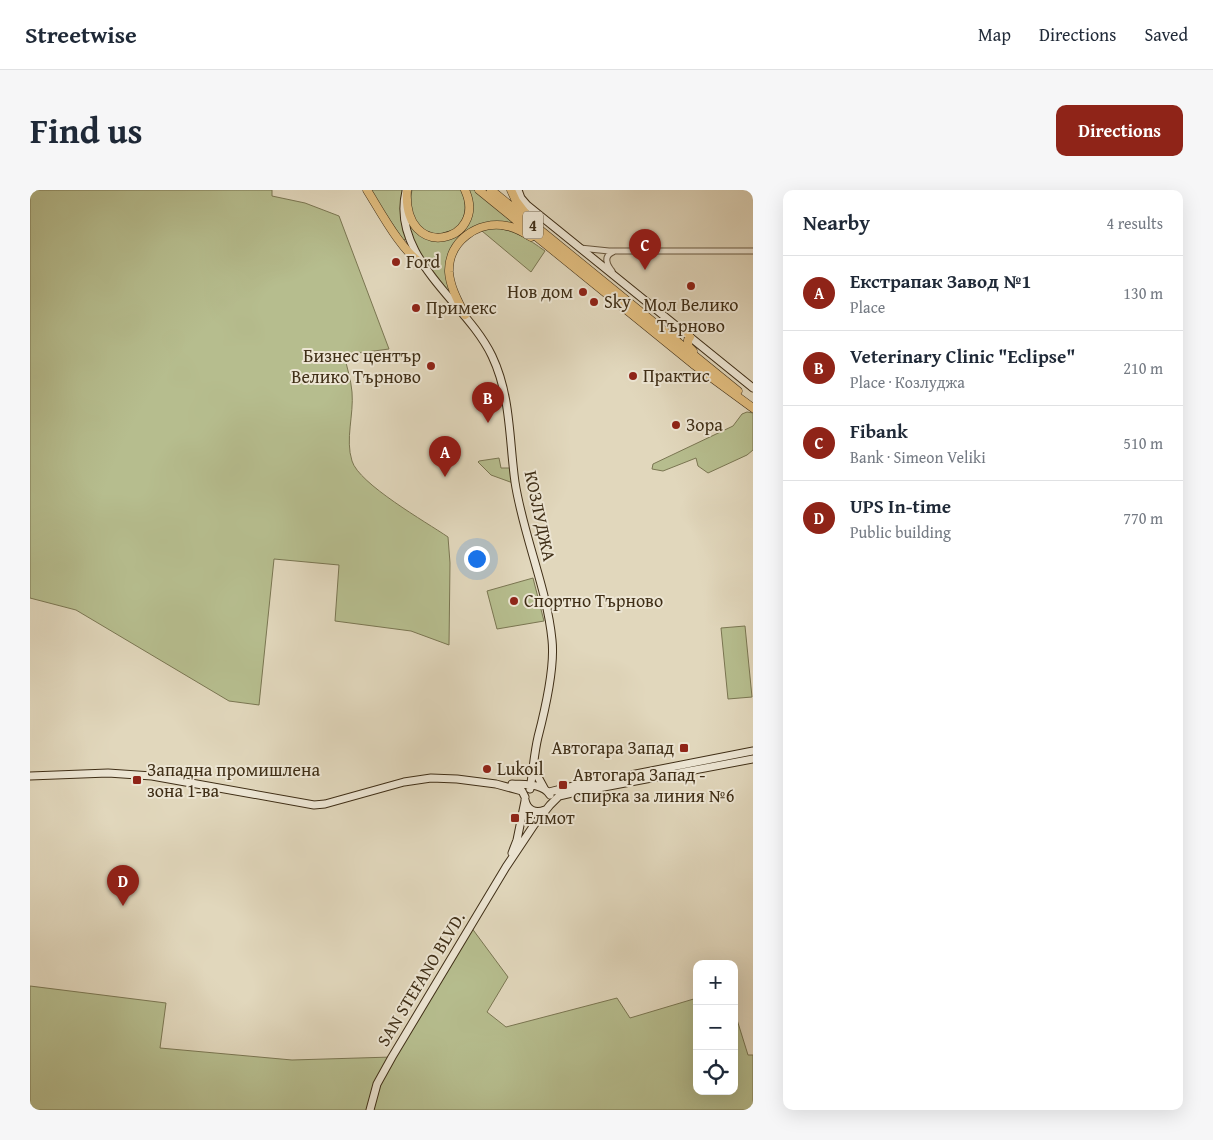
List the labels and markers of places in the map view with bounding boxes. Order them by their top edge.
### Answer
pin: C [629,229,661,270]
place label: Ford [406,248,441,275]
marker: Ford [390,256,402,268]
place label: Нов дом [507,278,573,305]
marker: Мол Велико Търново [685,280,697,292]
marker: Нов дом [577,286,589,298]
place label: Sky [604,288,631,315]
place label: Мол Велико Търново [643,291,739,339]
place label: Примекс [426,294,497,321]
marker: Sky [588,296,600,308]
marker: Примекс [410,302,422,314]
place label: Бизнес център Велико Търново [291,342,421,390]
marker: Бизнес център Велико Търново [425,360,437,372]
place label: Практис [643,362,710,389]
marker: Практис [627,370,639,382]
pin: B [472,382,504,423]
place label: Зора [686,411,723,438]
marker: Зора [670,419,682,431]
pin: A [429,436,461,477]
place label: Спортно Търново [524,587,663,614]
marker: Спортно Търново [508,595,520,607]
place label: Автогара Запад [552,734,674,761]
marker: Автогара Запад [678,742,690,754]
place label: Lukoil [497,755,544,782]
place label: Западна промишлена зона 1-ва [147,756,320,804]
place label: Автогара Запад - спирка за линия №6 [573,761,734,809]
marker: Lukoil [481,763,493,775]
marker: Западна промишлена зона 1-ва [131,774,143,786]
marker: Автогара Запад - спирка за линия №6 [557,779,569,791]
place label: Елмот [525,804,575,831]
marker: Елмот [509,812,521,824]
pin: D [107,865,139,906]

